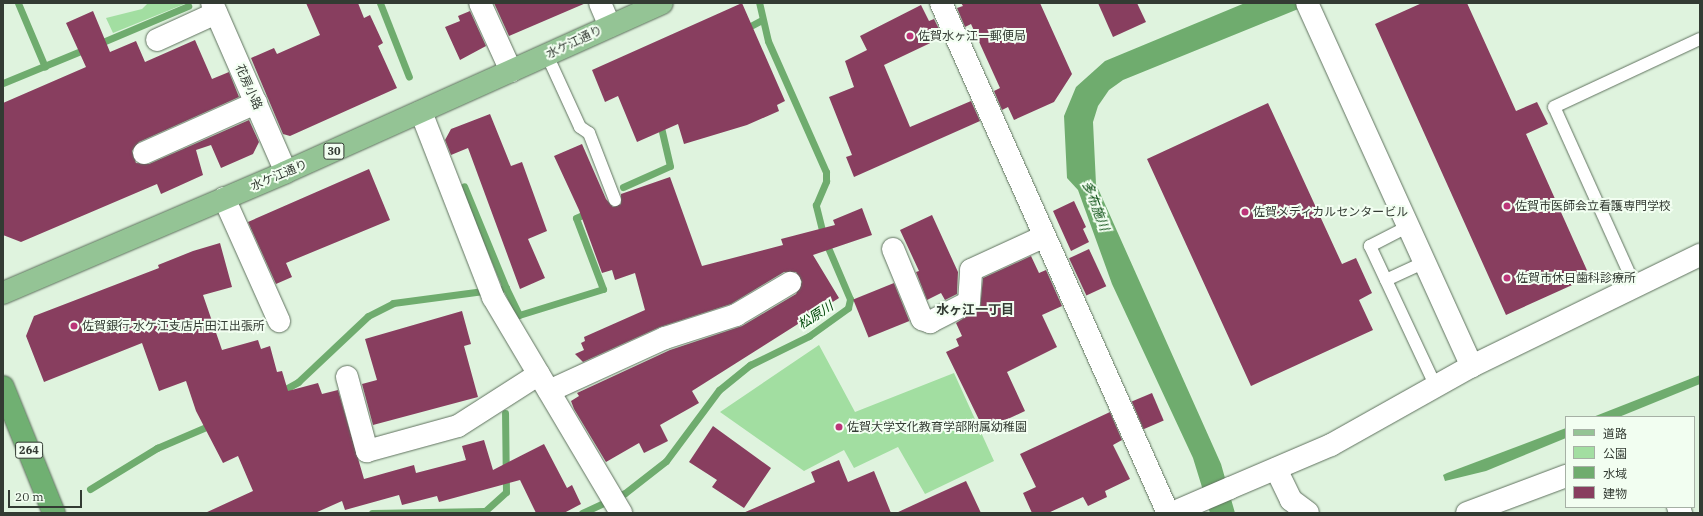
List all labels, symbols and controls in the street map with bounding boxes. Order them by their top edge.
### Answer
street label: 水ケ江通り [544,23,604,61]
place label: 佐賀水ヶ江一郵便局 [918,29,1026,43]
marker: 佐賀水ヶ江一郵便局 [905,31,915,41]
street label: 花房小路 [233,62,265,112]
road number: 30 [323,142,345,160]
street label: 水ケ江通り [249,157,309,193]
water label: 多布施川 [1078,179,1112,233]
place label: 佐賀市医師会立看護専門学校 [1515,199,1671,213]
marker: 佐賀市医師会立看護専門学校 [1502,201,1512,211]
place label: 佐賀メディカルセンタービル [1253,205,1409,219]
marker: 佐賀メディカルセンタービル [1240,207,1250,217]
place label: 佐賀市休日歯科診療所 [1516,271,1636,285]
marker: 佐賀市休日歯科診療所 [1501,272,1513,284]
water label: 松原川 [795,299,837,333]
district label: 水ヶ江一丁目 [936,302,1014,318]
place label: 佐賀銀行 水ケ江支店片田江出張所 [82,319,265,333]
marker: 佐賀銀行 水ケ江支店片田江出張所 [69,321,79,331]
legend [1565,416,1695,508]
place label: 佐賀大学文化教育学部附属幼稚園 [847,420,1027,434]
marker: 佐賀大学文化教育学部附属幼稚園 [834,422,844,432]
text: 道路 [1603,426,1627,441]
road number: 264 [15,441,43,459]
text: 公園 [1603,446,1627,461]
text: 水域 [1603,466,1627,481]
scale bar [10,482,84,508]
text: 建物 [1603,486,1627,501]
text: 20 m [15,489,44,504]

